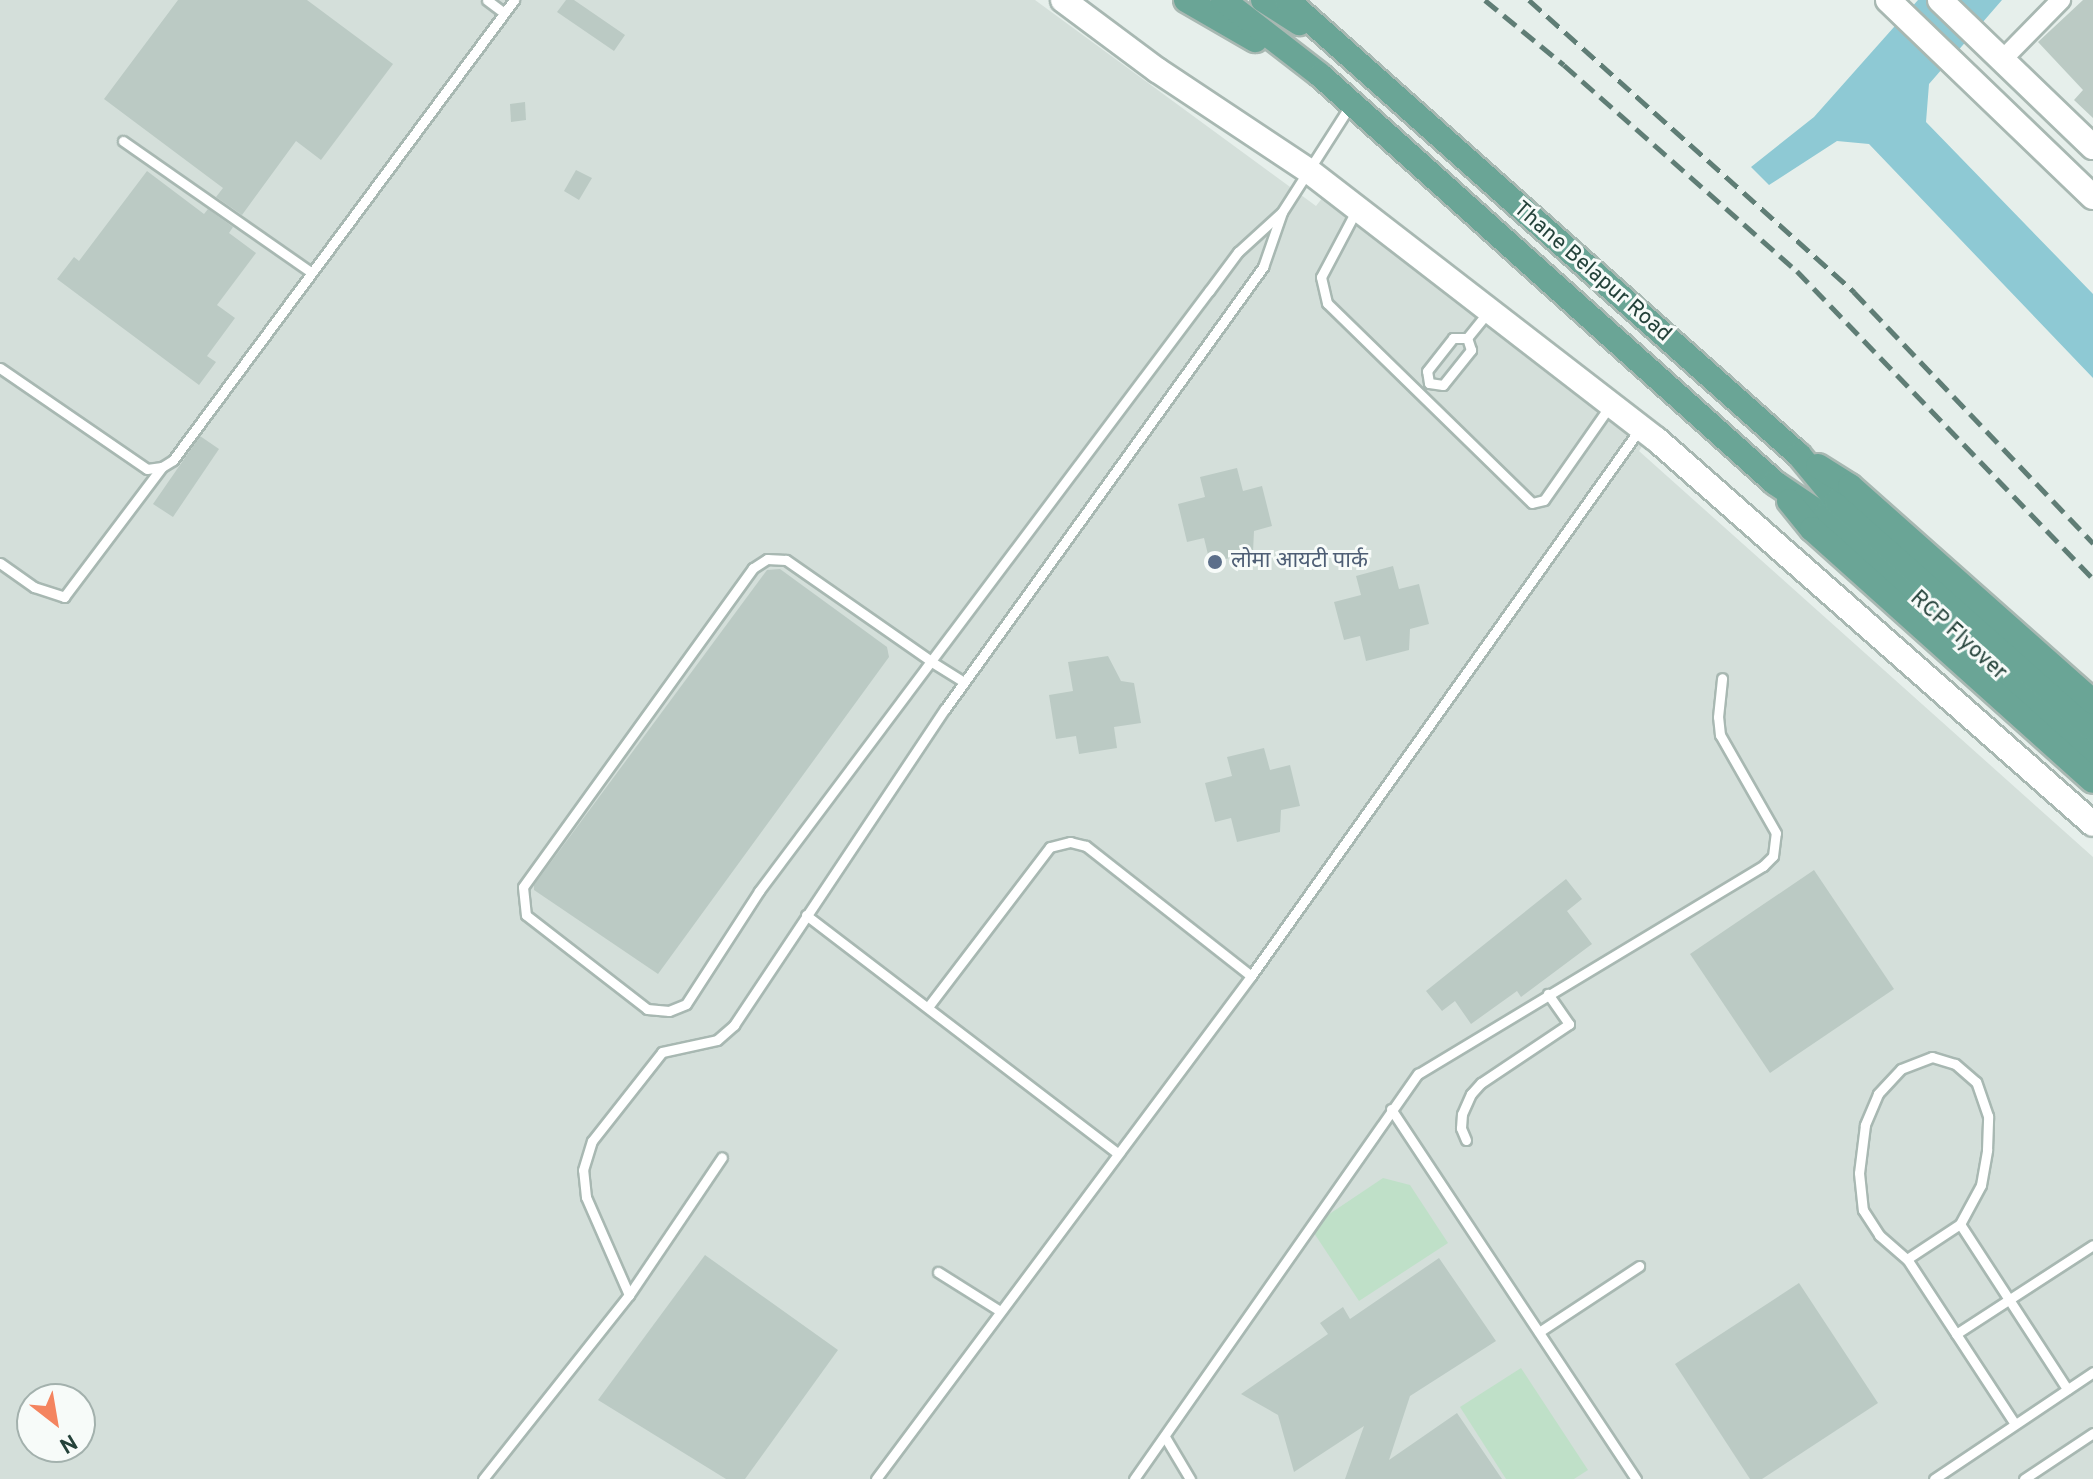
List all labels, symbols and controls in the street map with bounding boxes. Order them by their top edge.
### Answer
street label: Thane Belapur Road [1508,196,1676,348]
place label: लोमा आयटी पार्क [1231,549,1368,575]
marker: लोमा आयटी पार्क [1206,553,1224,571]
street label: RCP Flyover [1904,586,2012,686]
north arrow [16,1383,96,1463]
text: N [54,1427,81,1458]

